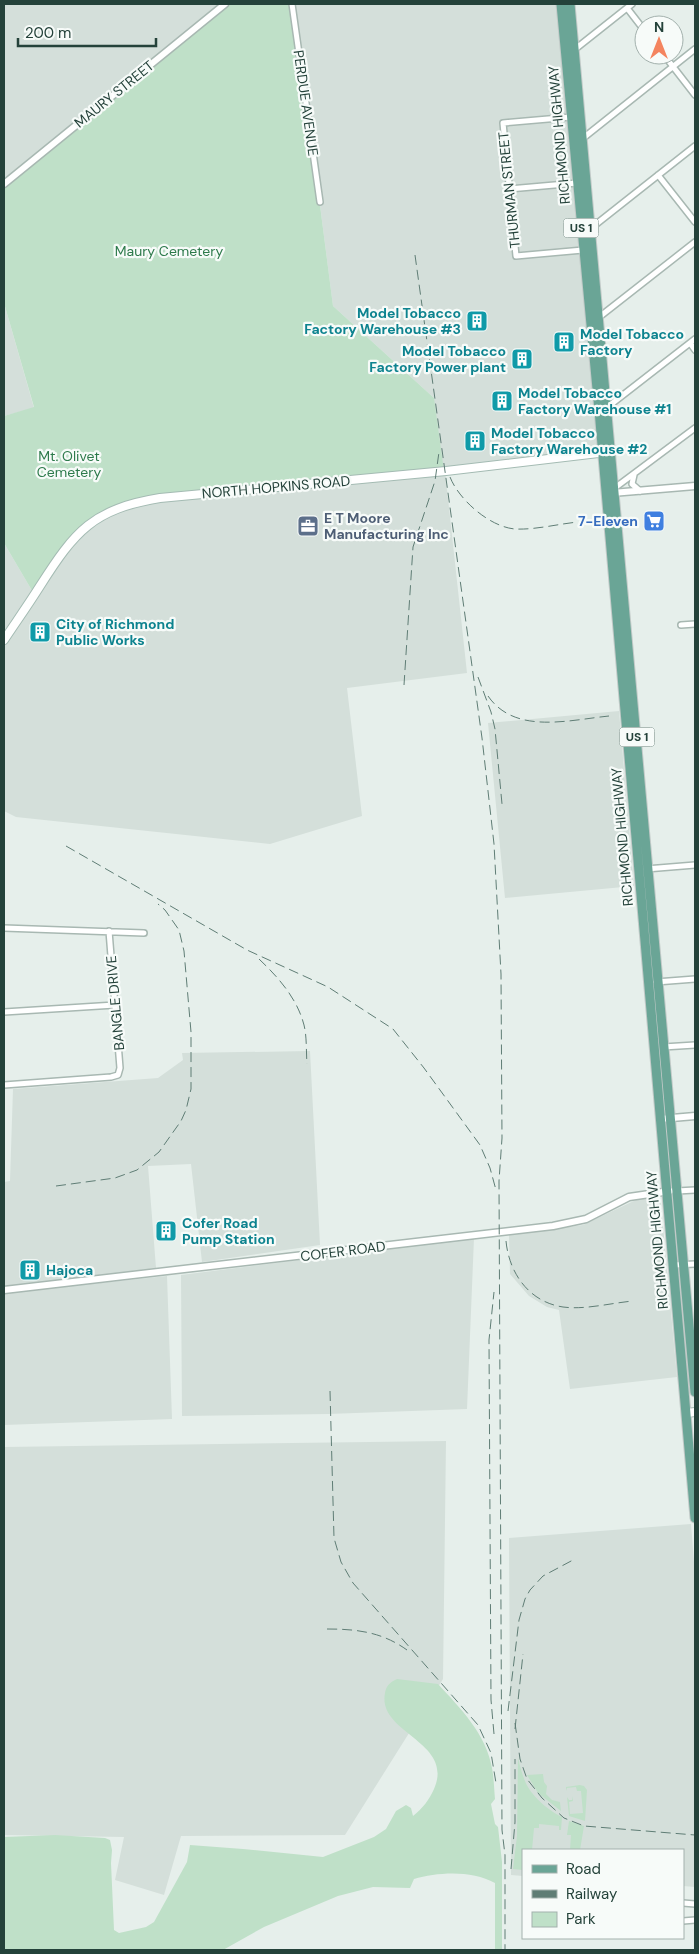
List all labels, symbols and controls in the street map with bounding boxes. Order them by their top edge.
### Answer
scale bar [18,15,155,47]
north arrow [634,15,684,65]
text: N [654,18,664,36]
text: 200 m [25,23,71,43]
street label: PERDUE AVENUE [290,49,322,157]
street label: MAURY STREET [71,56,158,132]
street label: RICHMOND HIGHWAY [544,65,574,205]
street label: THURMAN STREET [494,131,524,249]
road number: US 1 [564,218,598,238]
park label: Maury Cemetery [115,242,223,260]
place label: Model Tobacco Factory Warehouse #3 [304,304,461,338]
building icon: Model Tobacco Factory Warehouse #3 [465,309,489,333]
place label: Model Tobacco Factory [580,325,684,359]
building icon: Model Tobacco Factory [552,330,576,354]
place label: Model Tobacco Factory Power plant [369,342,506,376]
building icon: Model Tobacco Factory Power plant [510,347,534,371]
place label: Model Tobacco Factory Warehouse #1 [518,384,671,418]
building icon: Model Tobacco Factory Warehouse #1 [490,389,514,413]
place label: Model Tobacco Factory Warehouse #2 [491,424,647,458]
building icon: Model Tobacco Factory Warehouse #2 [463,429,487,453]
park label: Mt. Olivet Cemetery [37,447,101,481]
street label: NORTH HOPKINS ROAD [201,472,351,502]
place label: E T Moore Manufacturing Inc [324,509,449,543]
supermarket icon: 7-Eleven [642,509,666,533]
place label: 7-Eleven [578,512,638,530]
office icon: E T Moore Manufacturing Inc [296,514,320,538]
place label: City of Richmond Public Works [56,615,174,649]
building icon: City of Richmond Public Works [28,620,52,644]
road number: US 1 [620,728,654,746]
street label: RICHMOND HIGHWAY [607,767,637,907]
street label: BANGLE DRIVE [102,955,128,1051]
street label: RICHMOND HIGHWAY [642,1170,672,1310]
place label: Cofer Road Pump Station [182,1214,275,1248]
building icon: Cofer Road Pump Station [154,1219,178,1243]
street label: COFER ROAD [299,1237,387,1265]
building icon: Hajoca [18,1258,42,1282]
place label: Hajoca [46,1261,93,1279]
legend [522,1849,684,1939]
text: Road [566,1859,601,1879]
text: Railway [566,1884,618,1904]
text: Park [566,1909,596,1929]

